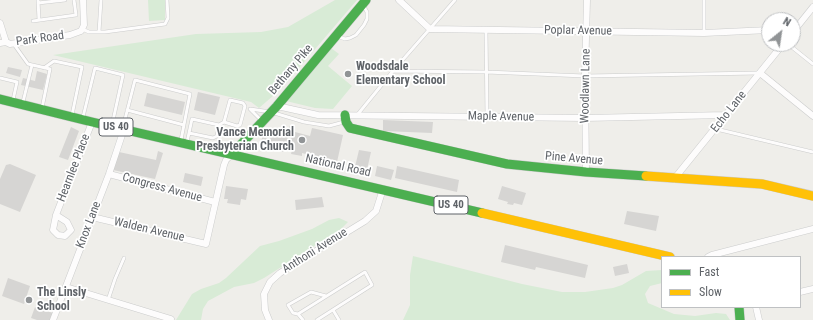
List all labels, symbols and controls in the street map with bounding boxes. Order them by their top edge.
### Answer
north arrow [761,12,801,52]
text: N [781,15,793,29]
street label: Poplar Avenue [544,23,612,39]
street label: Park Road [15,29,65,49]
street label: Bethany Pike [266,42,316,98]
street label: Woodlawn Lane [578,49,594,123]
place label: Woodsdale Elementary School [356,60,446,88]
marker: Woodsdale Elementary School [343,69,353,79]
street label: Echo Lane [708,88,750,136]
street label: Maple Avenue [468,109,534,125]
road number: US 40 [99,118,133,136]
place label: Vance Memorial Presbyterian Church [196,126,294,154]
street label: Hearnlee Place [54,132,94,204]
marker: Vance Memorial Presbyterian Church [297,135,307,145]
street label: Pine Avenue [544,149,604,169]
street label: National Road [304,151,372,181]
street label: Congress Avenue [121,170,203,206]
road number: US 40 [434,196,468,214]
street label: Knox Lane [73,200,105,250]
street label: Walden Avenue [112,215,186,245]
street label: Anthoni Avenue [280,225,350,277]
legend [661,256,801,308]
text: Fast [699,265,719,279]
text: Slow [699,285,722,299]
place label: The Linsly School [37,286,86,314]
marker: The Linsly School [24,295,34,305]

